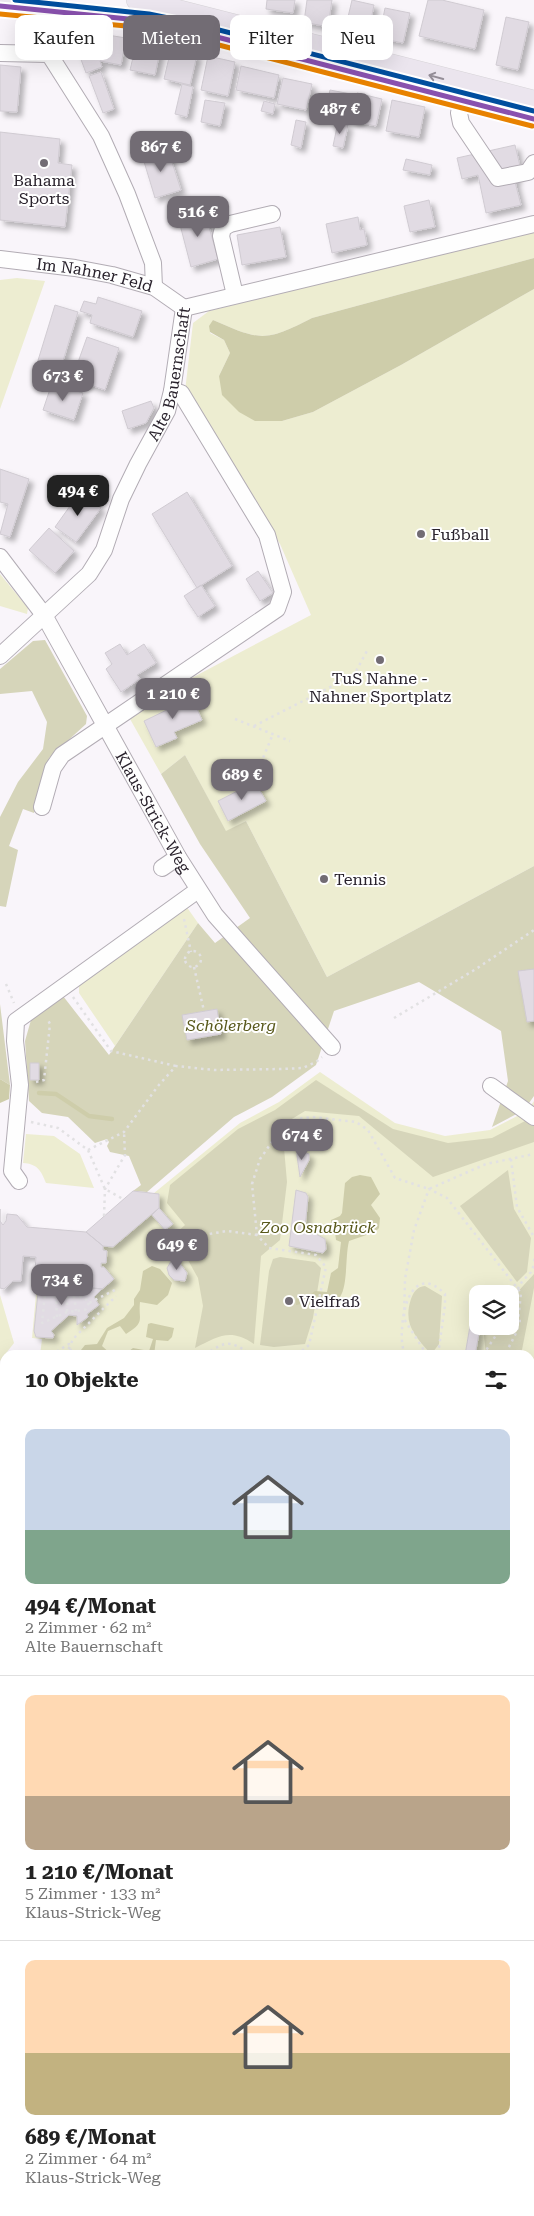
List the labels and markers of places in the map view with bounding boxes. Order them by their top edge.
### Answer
pin: 487 € [305,92,375,135]
pin: 867 € [126,130,196,173]
marker: Bahama Sports [38,157,50,169]
place label: Bahama Sports [13,171,75,208]
pin: 516 € [163,196,233,238]
pin: 673 € [28,360,98,402]
pin: 494 € [43,474,113,517]
place label: Fußball [431,525,489,544]
marker: Fußball [415,528,427,540]
marker: TuS Nahne - Nahner Sportplatz [374,654,386,666]
place label: TuS Nahne - Nahner Sportplatz [309,669,451,706]
pin: 1 210 € [127,678,219,720]
pin: 689 € [207,758,277,801]
place label: Tennis [334,870,386,889]
marker: Tennis [318,873,330,885]
pin: 674 € [267,1118,337,1161]
pin: 649 € [142,1228,212,1271]
pin: 734 € [27,1264,97,1306]
place label: Vielfraß [299,1292,360,1311]
marker: Vielfraß [283,1295,295,1307]

